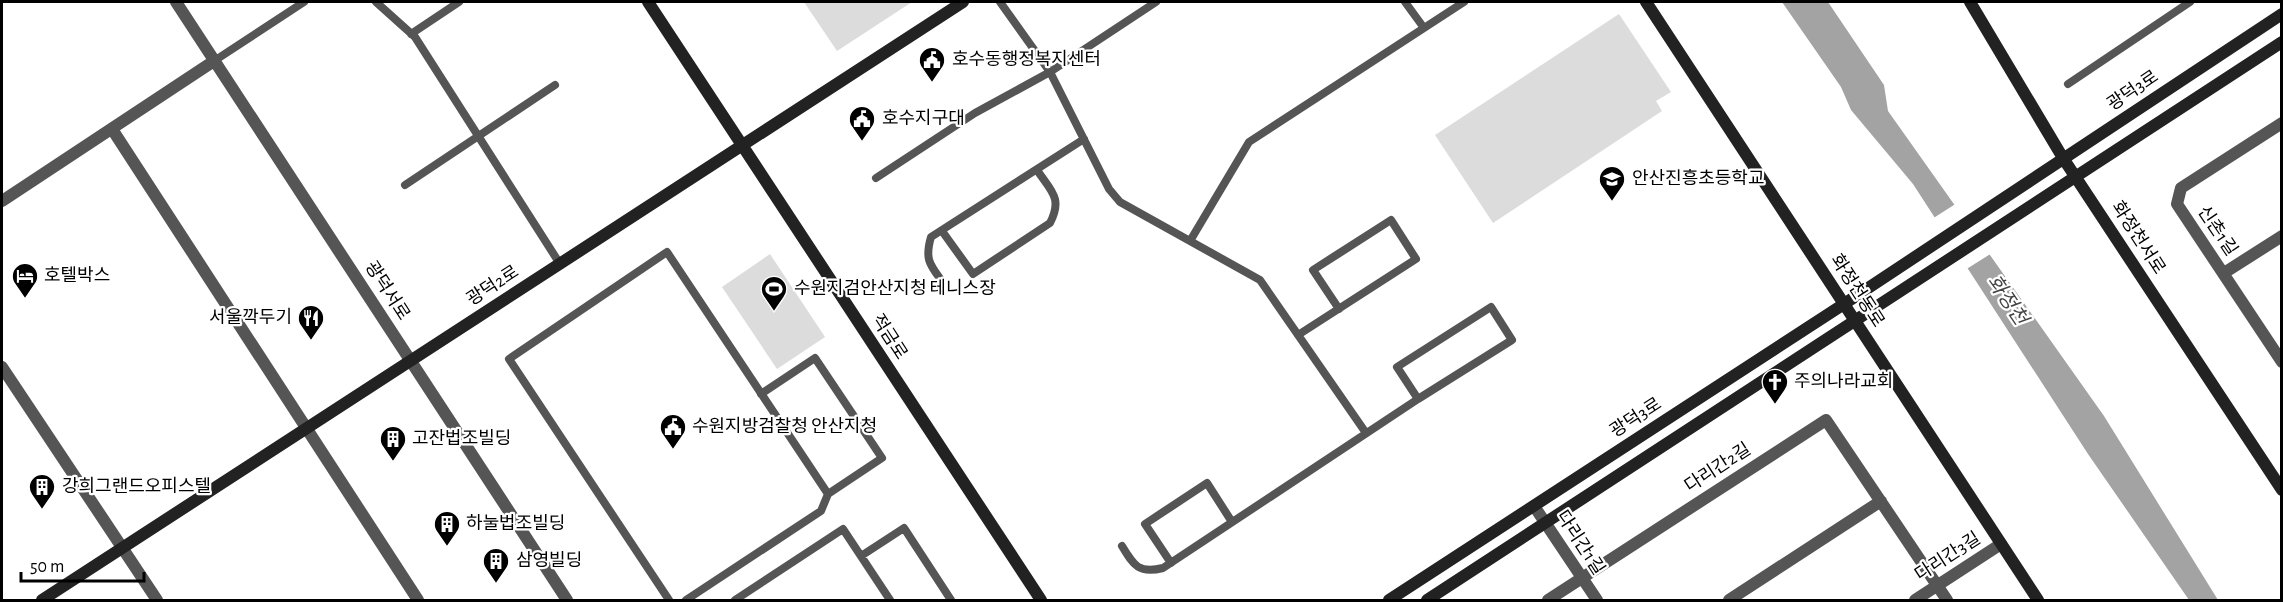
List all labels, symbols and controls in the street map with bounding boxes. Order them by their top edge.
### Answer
public building icon: 호수동행정복지센터 [917,45,947,83]
place label: 호수동행정복지센터 [952,49,1101,69]
street label: 광덕3로 [2103,66,2162,114]
public building icon: 호수지구대 [847,104,877,142]
place label: 호수지구대 [882,108,965,128]
school or university icon: 안산진흥초등학교 [1597,164,1627,202]
place label: 안산진흥초등학교 [1632,168,1764,188]
street label: 화정천서로 [2108,197,2170,278]
street label: 신촌1길 [2194,202,2241,259]
street label: 화정천동로 [1827,250,1889,331]
street label: 광덕서로 [361,257,414,324]
hotel icon: 호텔박스 [10,261,40,299]
street label: 광덕2로 [463,261,522,309]
place label: 호텔박스 [44,265,110,285]
water label: 화정천 [1983,271,2033,331]
sports icon: 수원지검안산지청 테니스장 [759,274,789,312]
place label: 수원지검안산지청 테니스장 [794,278,996,298]
restaurant icon: 서울깍두기 [296,303,326,341]
place label: 서울깍두기 [209,307,292,327]
street label: 적금로 [868,310,912,363]
church icon: 주의나라교회 [1760,367,1790,405]
place label: 주의나라교회 [1794,371,1893,391]
street label: 광덕3로 [1606,393,1665,441]
public building icon: 수원지방검찰청 안산지청 [658,412,688,450]
place label: 수원지방검찰청 안산지청 [692,416,877,436]
building icon: 고잔법조빌딩 [378,424,408,462]
place label: 고잔법조빌딩 [412,429,511,448]
street label: 다리간2길 [1681,439,1754,496]
building icon: 강희그랜드오피스텔 [27,472,57,510]
place label: 강희그랜드오피스텔 [62,476,211,496]
street label: 다리간1길 [1553,507,1609,578]
building icon: 하눌법조빌딩 [432,509,462,547]
place label: 하눌법조빌딩 [466,514,565,533]
street label: 다리간3길 [1911,528,1984,585]
scale bar [21,545,144,583]
building icon: 삼영빌딩 [481,546,511,584]
place label: 삼영빌딩 [516,550,582,570]
text: 50 m [30,558,64,576]

